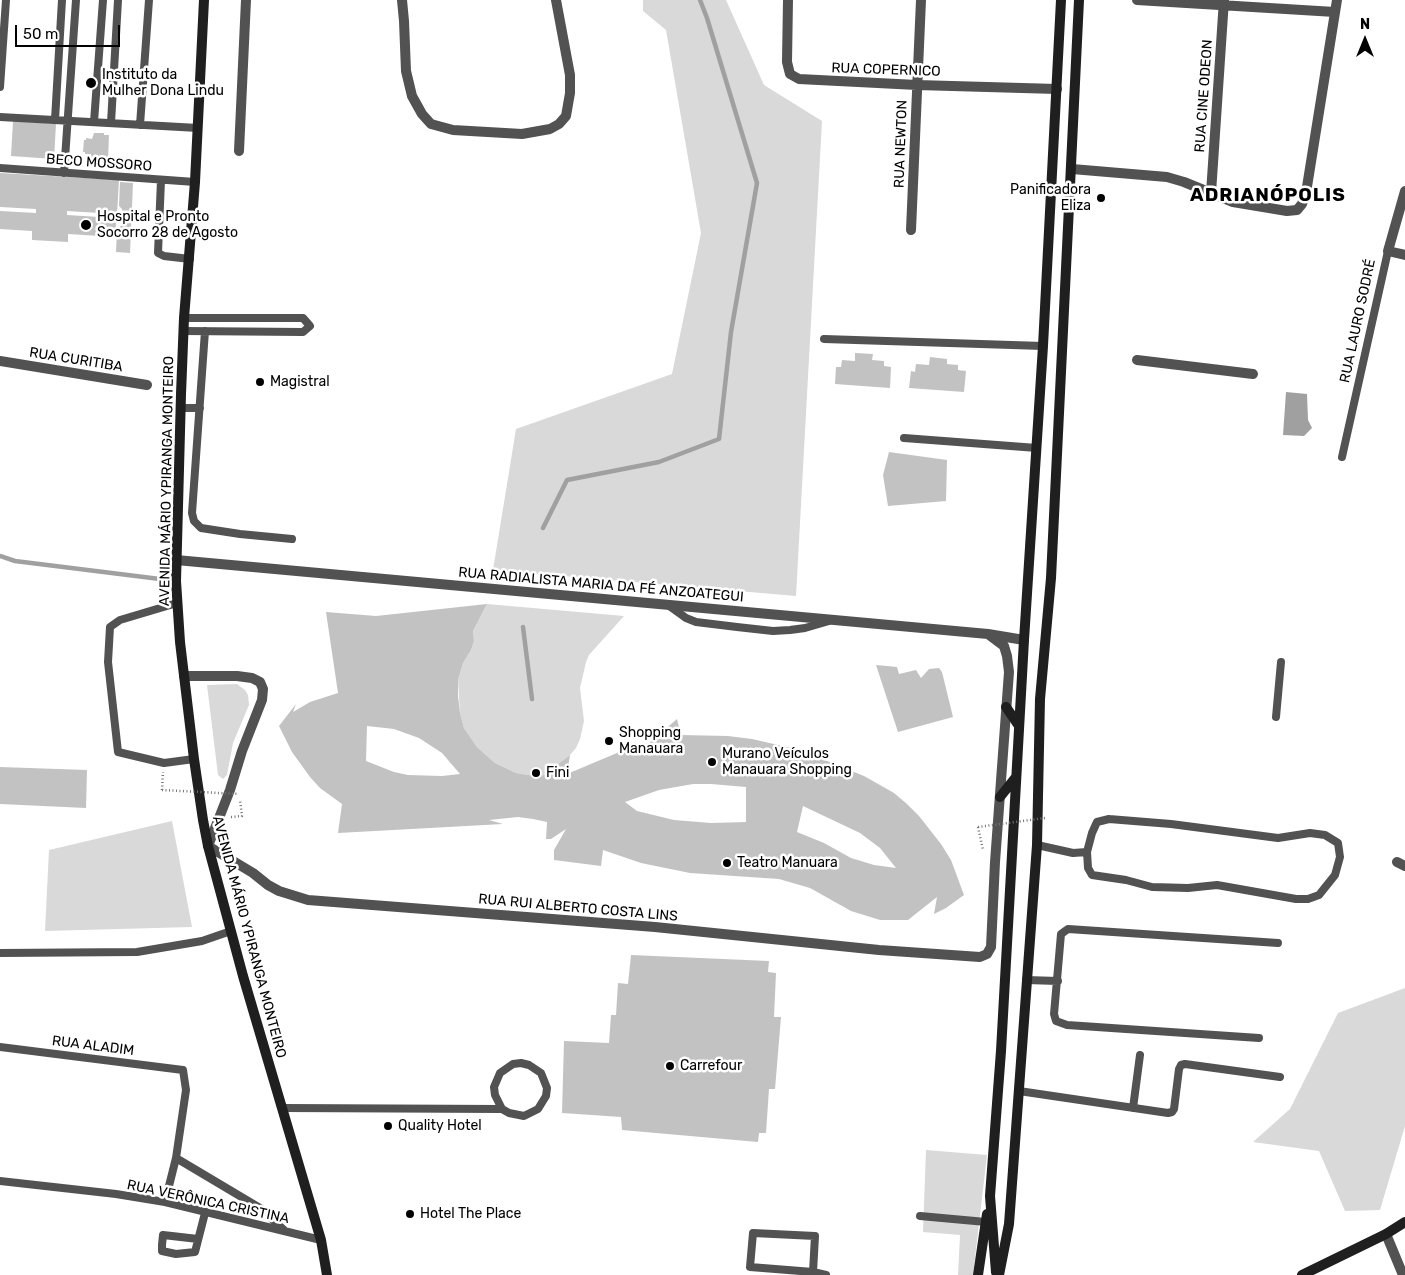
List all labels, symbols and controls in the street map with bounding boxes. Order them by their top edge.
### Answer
scale bar [18,15,122,47]
north arrow [1340,15,1390,65]
text: N [1360,16,1370,33]
text: 50 m [23,25,58,43]
street label: RUA CINE ODEON [1192,39,1216,153]
street label: RUA COPERNICO [831,60,941,80]
place label: Instituto da Mulher Dona Lindu [102,67,224,100]
marker: Instituto da Mulher Dona Lindu [84,76,98,90]
street label: RUA NEWTON [891,100,911,188]
street label: BECO MOSSORO [45,151,153,175]
place label: Panificadora Eliza [1010,182,1091,214]
district label: ADRIANÓPOLIS [1189,185,1347,207]
marker: Panificadora Eliza [1095,192,1107,204]
place label: Hospital e Pronto Socorro 28 de Agosto [97,209,238,242]
marker: Hospital e Pronto Socorro 28 de Agosto [79,218,93,232]
street label: RUA LAURO SODRÉ [1337,258,1379,384]
street label: RUA CURITIBA [28,344,124,376]
street label: AVENIDA MÁRIO YPIRANGA MONTEIRO [156,356,178,606]
place label: Magistral [270,374,330,390]
marker: Magistral [254,376,266,388]
street label: RUA RADIALISTA MARIA DA FÉ ANZOATEGUI [458,564,744,606]
place label: Shopping Manauara [619,725,683,758]
marker: Shopping Manauara [603,735,615,747]
place label: Murano Veículos Manauara Shopping [722,746,852,779]
marker: Murano Veículos Manauara Shopping [706,756,718,768]
place label: Fini [546,765,569,781]
marker: Fini [530,767,542,779]
street label: AVENIDA MÁRIO YPIRANGA MONTEIRO [209,814,289,1060]
place label: Teatro Manuara [737,855,838,871]
marker: Teatro Manuara [721,857,733,869]
street label: RUA RUI ALBERTO COSTA LINS [478,891,678,925]
street label: RUA ALADIM [51,1033,135,1059]
place label: Carrefour [680,1058,742,1074]
marker: Carrefour [664,1060,676,1072]
place label: Quality Hotel [398,1118,482,1134]
marker: Quality Hotel [382,1120,394,1132]
street label: RUA VERÔNICA CRISTINA [125,1177,291,1227]
place label: Hotel The Place [420,1206,521,1222]
marker: Hotel The Place [404,1208,416,1220]

